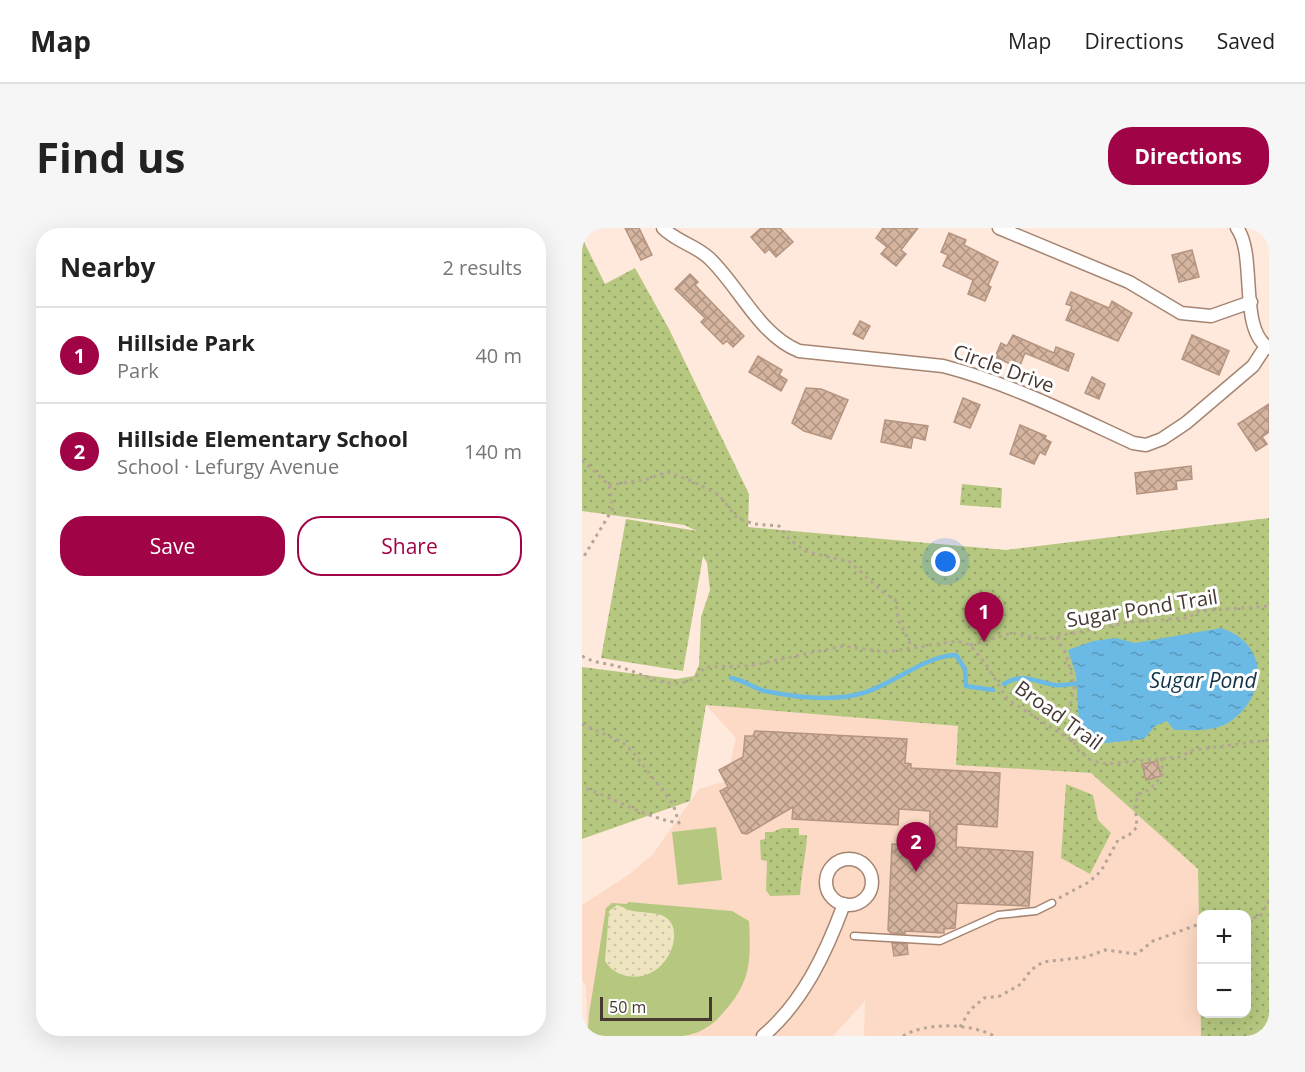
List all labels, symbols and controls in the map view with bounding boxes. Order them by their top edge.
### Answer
text: Map [30,22,91,60]
text: Map [1008,27,1051,55]
text: Directions [1084,27,1184,55]
text: Saved [1217,27,1275,55]
button: Directions [1108,127,1269,185]
text: Find us [36,128,185,185]
text: Nearby [60,249,155,285]
text: 2 results [442,254,522,281]
text: Hillside Park [117,327,255,357]
street label: Circle Drive [950,337,1058,399]
text: 1 [74,342,85,369]
text: 40 m [475,342,522,369]
text: Park [117,357,159,384]
text: Hillside Elementary School [117,423,408,453]
text: 2 [74,438,85,465]
text: 140 m [464,438,522,465]
text: School · Lefurgy Avenue [117,453,339,480]
button: Save [60,516,285,576]
button: Share [297,516,522,576]
your location [931,547,960,576]
street label: Sugar Pond Trail [1064,583,1220,633]
pin: 1 [964,592,1004,642]
water label: Sugar Pond [1149,666,1257,694]
street label: Broad Trail [1010,674,1108,756]
pin: 2 [896,822,936,872]
map controls [1197,910,1251,1018]
button: + [1197,910,1251,964]
button: − [1197,964,1251,1018]
scale bar [600,994,712,1022]
text: 50 m [609,996,646,1018]

